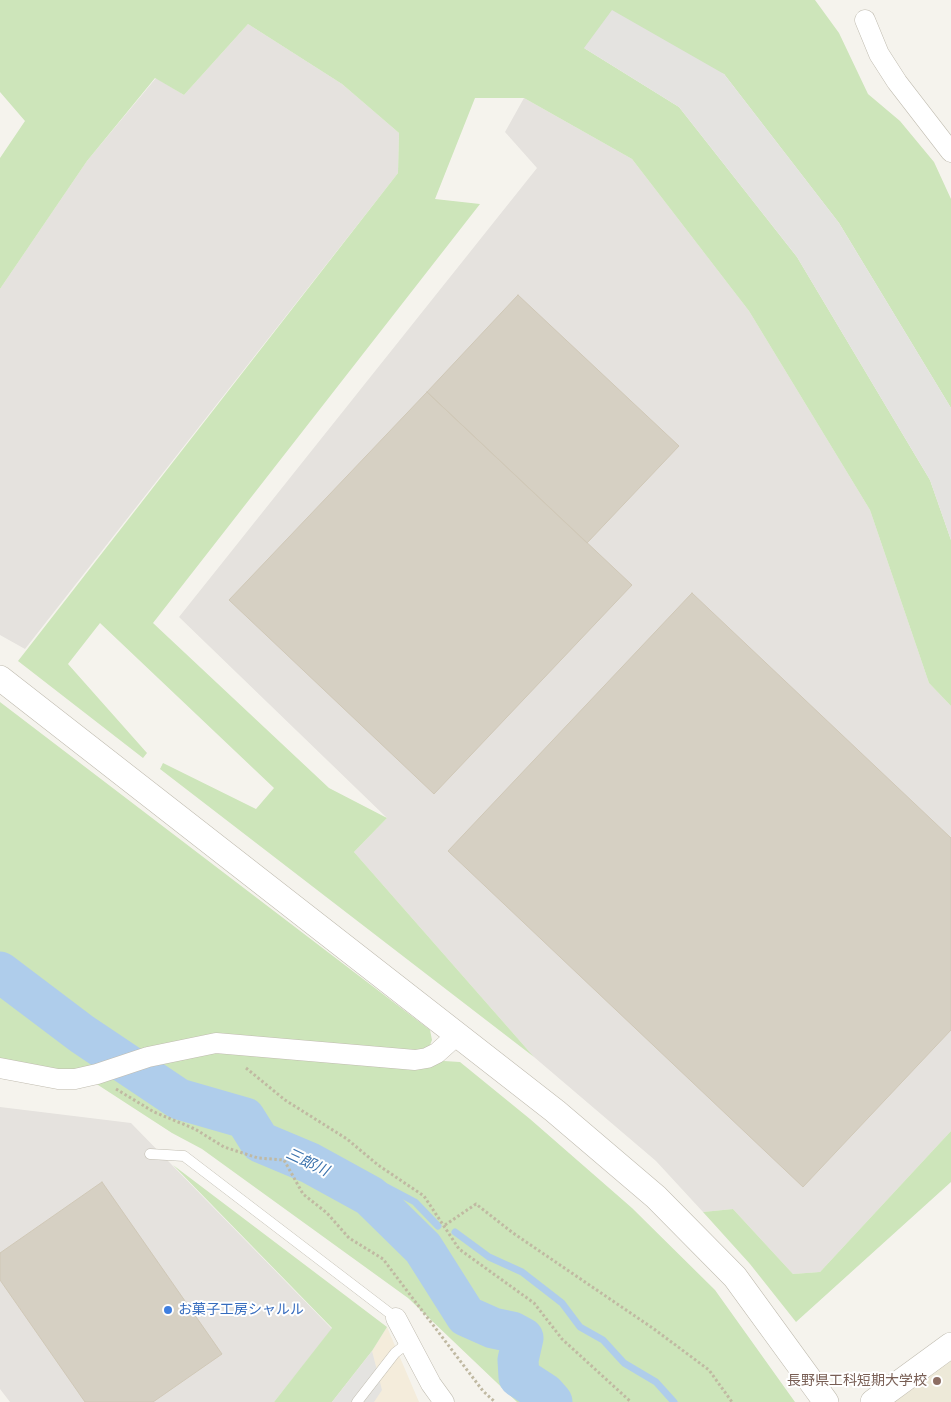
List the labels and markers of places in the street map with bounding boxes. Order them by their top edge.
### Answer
place label: お菓子工房シャルル [178,1302,304,1318]
marker: お菓子工房シャルル [162,1304,174,1316]
place label: 長野県工科短期大学校 [787,1373,927,1389]
marker: 長野県工科短期大学校 [931,1375,943,1387]

